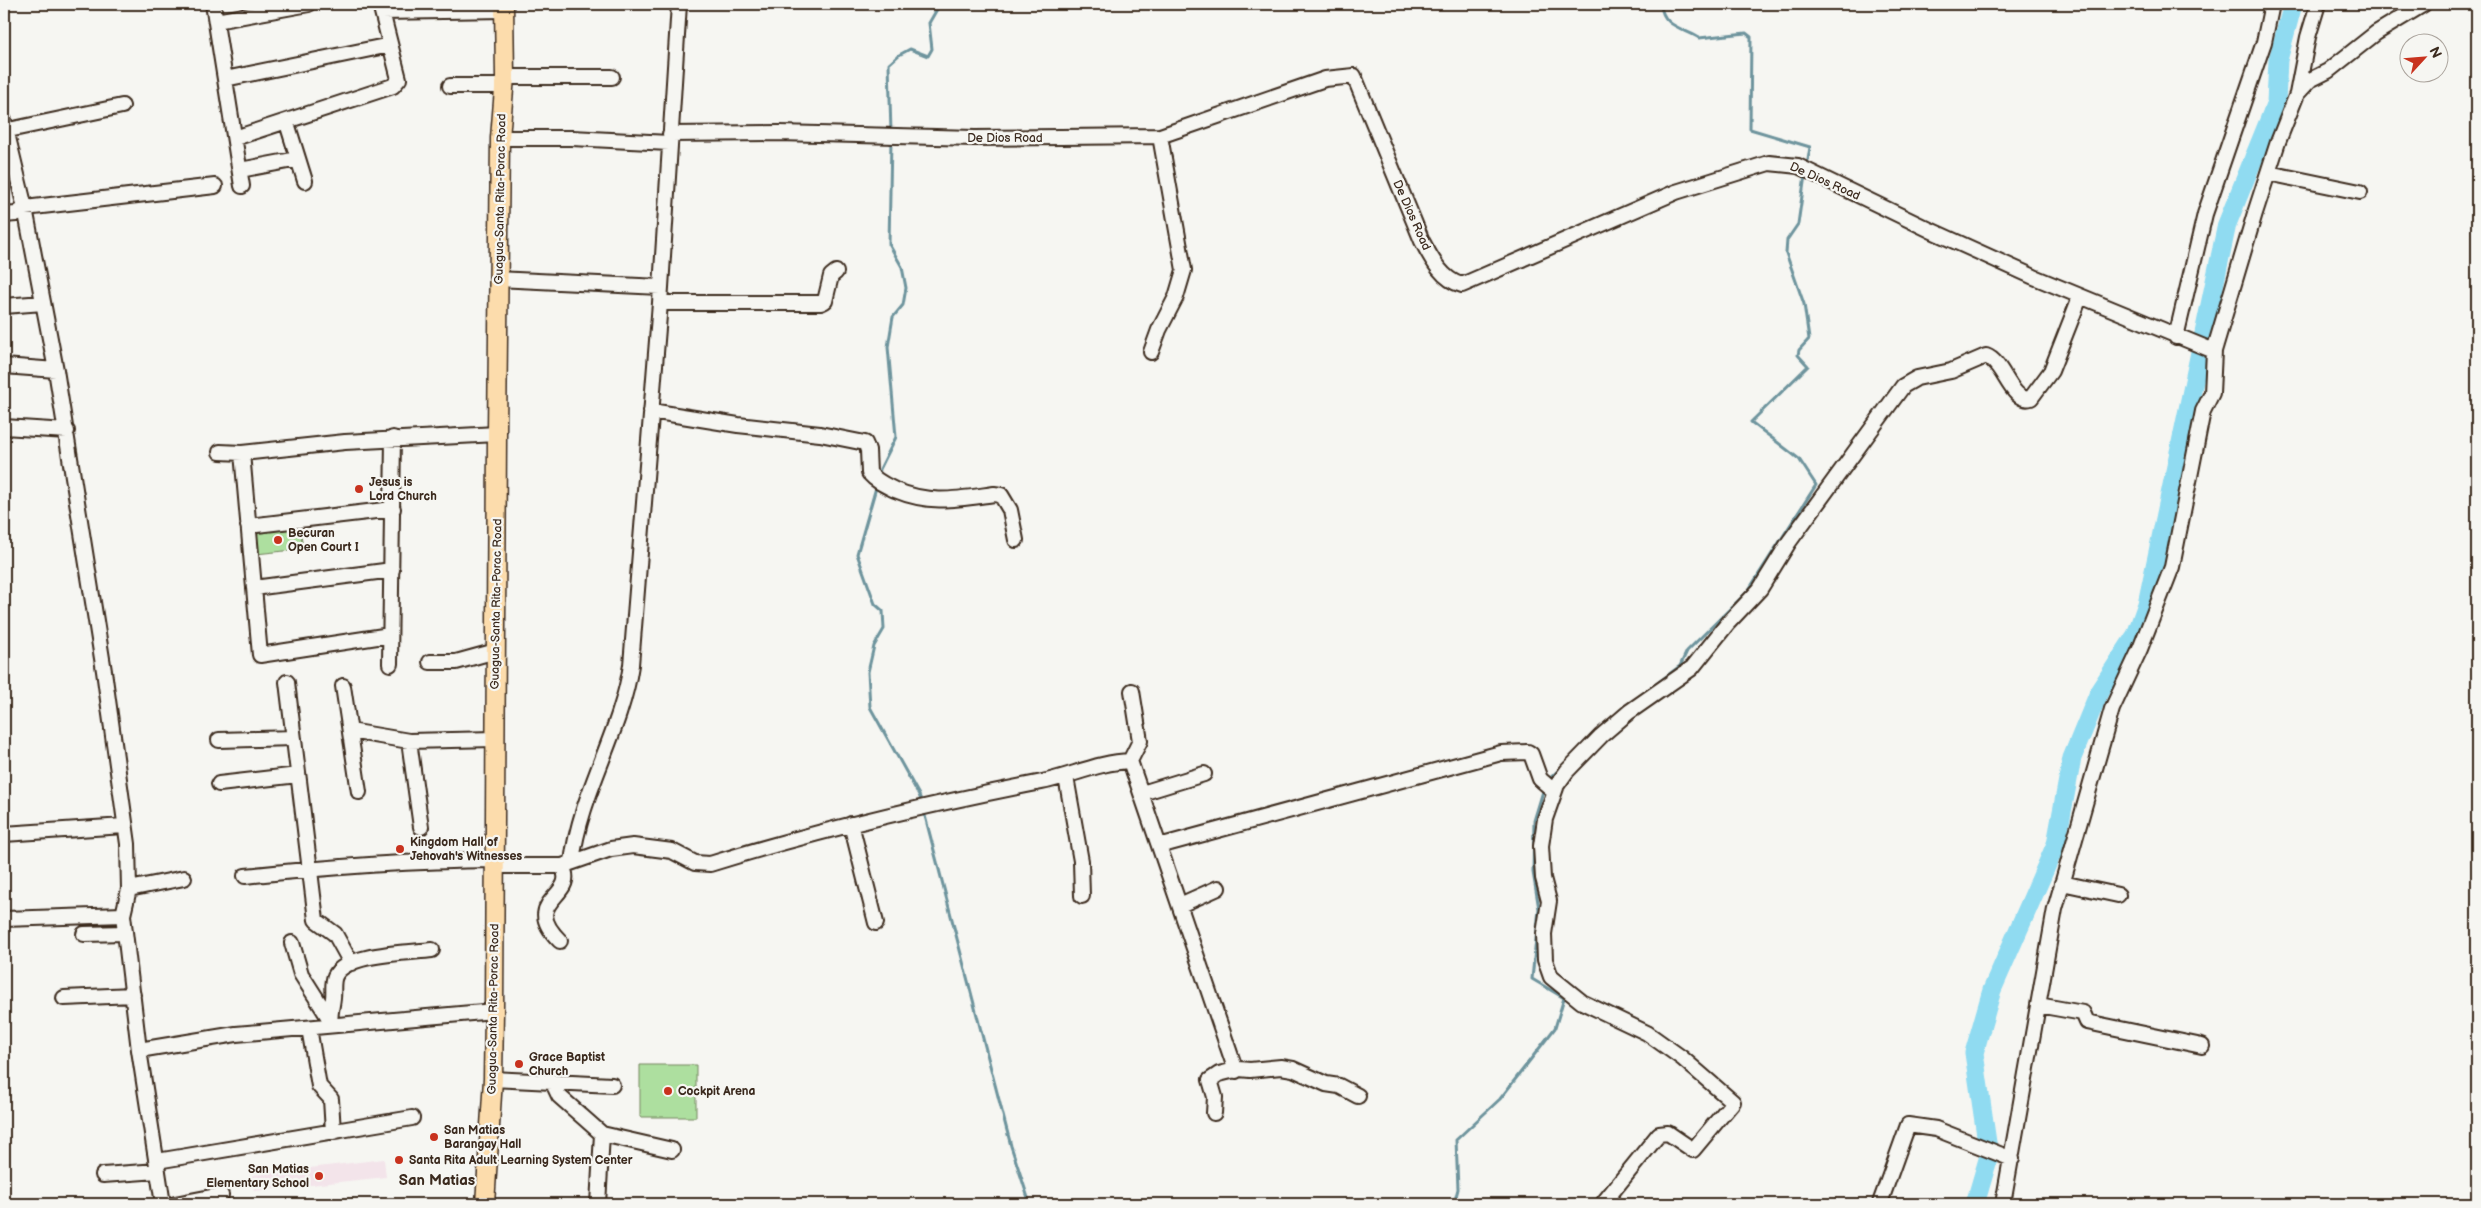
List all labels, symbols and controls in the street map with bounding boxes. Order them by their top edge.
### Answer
north arrow [2398,32,2448,82]
text: N [2425,44,2445,61]
street label: Guagua-Santa Rita-Porac Road [492,113,509,284]
street label: De Dios Road [967,131,1043,146]
street label: De Dios Road [1787,159,1862,204]
street label: De Dios Road [1389,178,1434,253]
place label: Jesus is Lord Church [369,475,437,504]
marker: Jesus is Lord Church [353,483,365,495]
street label: Guagua-Santa Rita-Porac Road [488,518,505,689]
place label: Becuran Open Court I [288,526,359,555]
marker: Becuran Open Court I [272,534,284,546]
place label: Kingdom Hall of Jehovah's Witnesses [410,835,522,864]
marker: Kingdom Hall of Jehovah's Witnesses [394,843,406,855]
street label: Guagua-Santa Rita-Porac Road [485,923,502,1094]
place label: Grace Baptist Church [529,1050,605,1079]
marker: Grace Baptist Church [513,1058,525,1070]
place label: Cockpit Arena [678,1084,756,1099]
marker: Cockpit Arena [662,1085,674,1097]
place label: San Matias Barangay Hall [444,1123,521,1152]
marker: San Matias Barangay Hall [428,1131,440,1143]
place label: Santa Rita Adult Learning System Center [409,1153,633,1168]
marker: Santa Rita Adult Learning System Center [393,1154,405,1166]
place label: San Matias Elementary School [206,1162,309,1191]
marker: San Matias Elementary School [313,1170,325,1182]
district label: San Matias [399,1171,475,1190]

